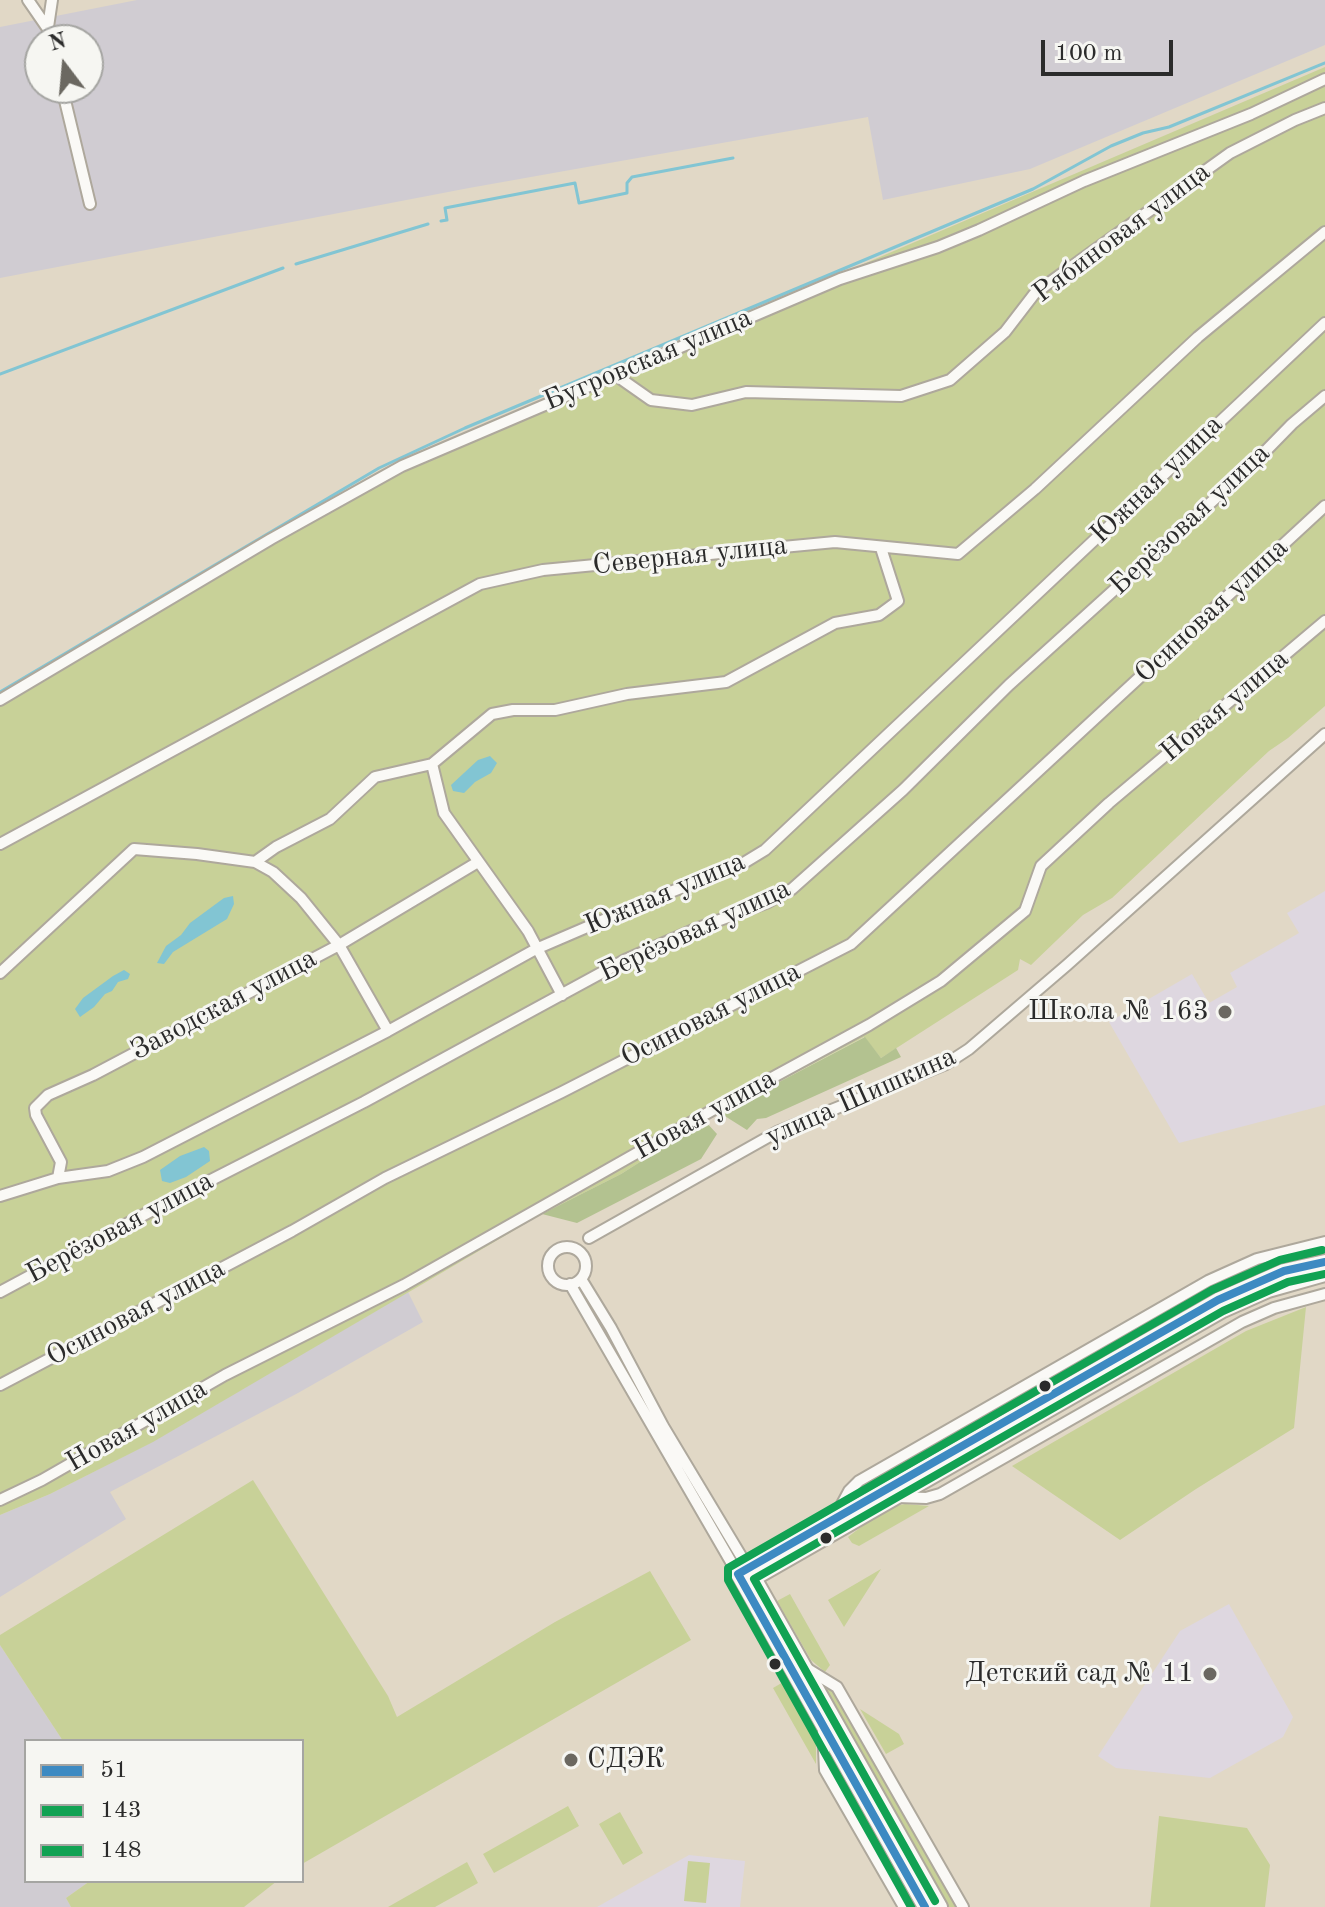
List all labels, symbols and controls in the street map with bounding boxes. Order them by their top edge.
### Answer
north arrow [24,24,104,104]
scale bar [1045,24,1177,74]
text: N [47,30,69,56]
text: 100 m [1055,42,1123,66]
street label: Рябиновая улица [1027,155,1217,311]
street label: Бугровская улица [539,301,757,419]
street label: Южная улица [1084,408,1230,552]
street label: Берёзовая улица [1103,437,1277,603]
street label: Северная улица [591,529,789,583]
street label: Осиновая улица [1128,531,1296,691]
street label: Новая улица [1154,643,1296,769]
street label: Южная улица [580,845,750,943]
street label: Берёзовая улица [594,872,796,990]
street label: Заводская улица [125,942,323,1068]
street label: Осиновая улица [615,955,807,1075]
place label: Школа № 163 [1028,995,1209,1029]
marker: Школа № 163 [1216,1003,1234,1021]
street label: улица Шишкина [761,1040,961,1154]
street label: Новая улица [628,1062,782,1168]
street label: Берёзовая улица [21,1164,219,1292]
street label: Осиновая улица [41,1252,231,1374]
street label: Новая улица [61,1372,213,1480]
unlabelled marker [1037,1378,1053,1394]
unlabelled marker [818,1530,834,1546]
unlabelled marker [767,1656,783,1672]
place label: Детский сад № 11 [965,1657,1194,1691]
marker: Детский сад № 11 [1201,1665,1219,1683]
legend [24,1739,304,1883]
place label: СДЭК [587,1743,665,1777]
marker: СДЭК [562,1751,580,1769]
text: 51 [100,1759,128,1783]
text: 143 [100,1799,142,1823]
text: 148 [100,1839,142,1863]

